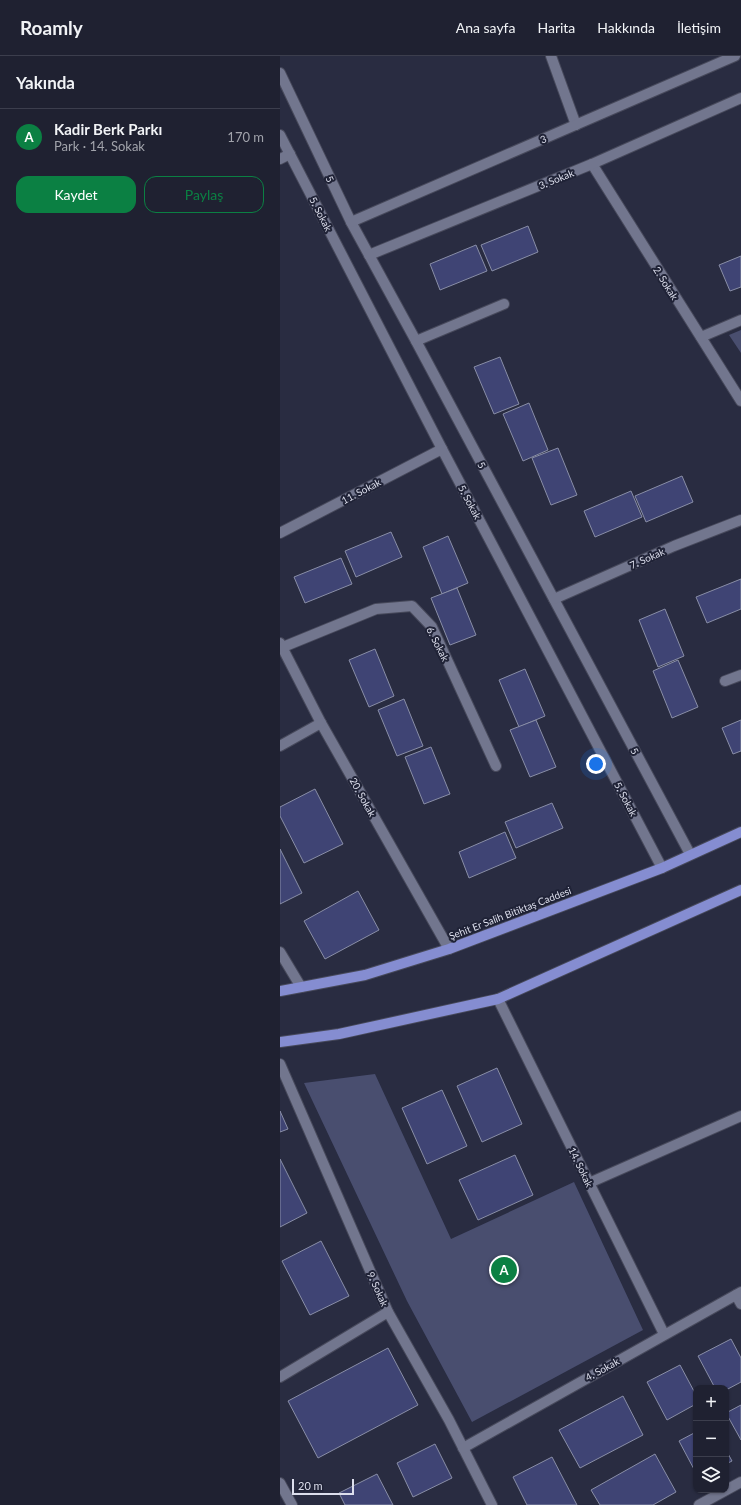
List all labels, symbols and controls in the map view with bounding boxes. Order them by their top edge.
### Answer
text: Roamly [20,16,83,39]
text: Ana sayfa [456,19,515,36]
text: Harita [537,19,575,36]
text: Hakkında [597,19,655,36]
text: İletişim [677,19,721,36]
text: Yakında [16,72,75,93]
text: Kadir Berk Parkı [54,120,162,138]
text: A [24,129,34,145]
text: 170 m [227,129,264,145]
street label: 3 [538,132,548,146]
text: Park · 14. Sokak [54,138,145,154]
street label: 3. Sokak [537,166,576,191]
street label: 5 [323,174,337,184]
button: Kaydet [16,176,136,213]
button: Paylaş [144,176,264,213]
street label: 5. Sokak [307,195,335,234]
street label: 2. Sokak [651,264,681,303]
street label: 5 [475,460,489,471]
street label: 11. Sokak [339,475,383,506]
street label: 5. Sokak [456,483,484,522]
street label: 7. Sokak [628,545,667,571]
street label: 6. Sokak [424,625,452,664]
street label: 5 [628,746,642,757]
your location [586,754,606,774]
street label: 20. Sokak [347,775,379,819]
street label: 5. Sokak [612,780,640,819]
street label: Şehit Er Salih Bitiktaş Caddesi [447,884,573,942]
street label: 14. Sokak [566,1145,596,1190]
pin: A [491,1255,517,1285]
street label: 9. Sokak [365,1270,391,1309]
street label: 4. Sokak [583,1354,622,1383]
map controls [693,1385,729,1493]
button: + [693,1385,729,1421]
button: − [693,1421,729,1457]
button: layers [693,1457,729,1493]
scale bar [292,1477,354,1496]
text: 20 m [298,1479,323,1492]

